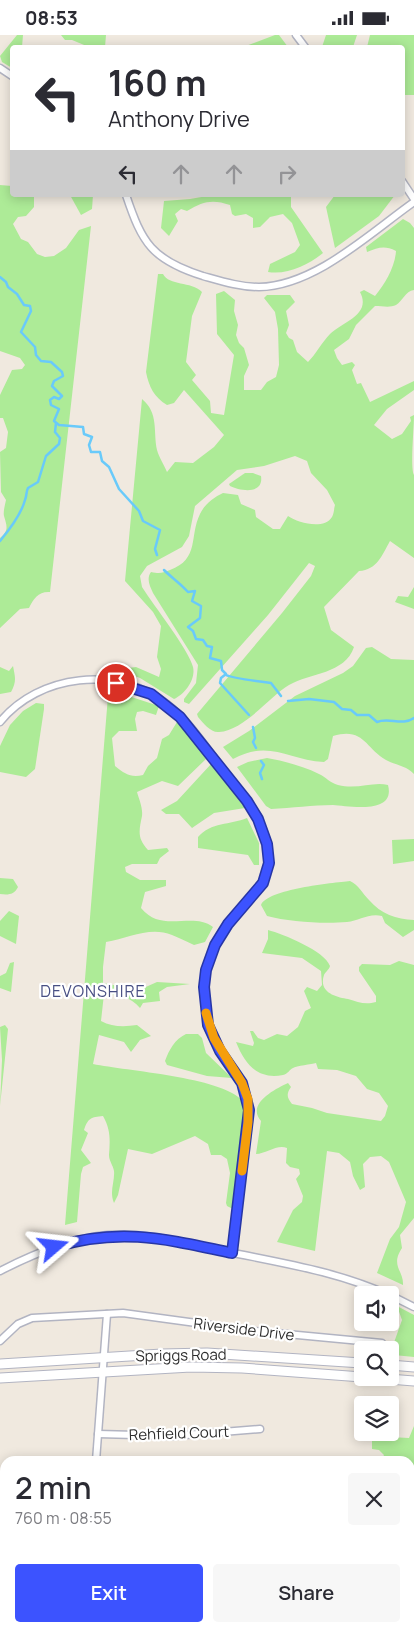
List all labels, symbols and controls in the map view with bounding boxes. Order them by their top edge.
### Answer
text: 08:53 [25,5,78,31]
text: 160 m [108,59,207,107]
icon: left [25,65,90,130]
text: Anthony Drive [108,104,250,134]
icon: left [114,160,142,188]
icon: ahead [167,160,195,188]
icon: ahead [220,160,248,188]
icon: right [273,160,301,188]
pin [95,662,137,704]
icon: arrive [102,669,130,697]
district label: DEVONSHIRE [40,980,146,1002]
position arrow [27,1220,79,1272]
map controls [354,1286,399,1441]
button: sound [354,1286,399,1331]
street label: Riverside Drive [192,1312,296,1346]
button: search [354,1341,399,1386]
street label: Spriggs Road [135,1344,227,1366]
button: layers [354,1396,399,1441]
street label: Rehfield Court [129,1421,229,1445]
text: 2 min [15,1467,91,1508]
button: close [348,1473,400,1525]
text: 760 m · 08:55 [15,1507,112,1529]
button: Exit [15,1564,203,1622]
button: Share [213,1564,400,1622]

